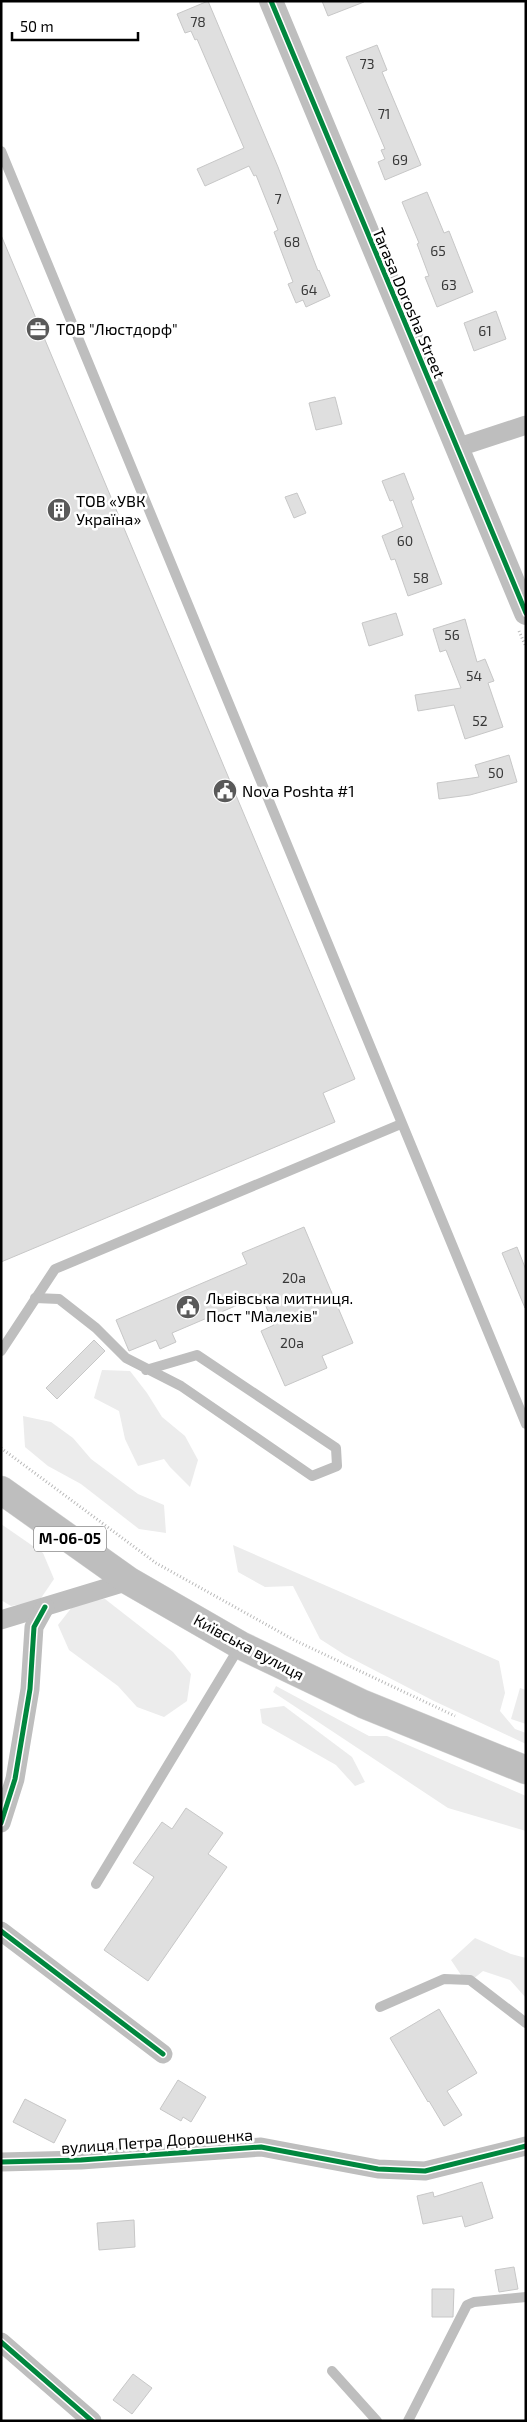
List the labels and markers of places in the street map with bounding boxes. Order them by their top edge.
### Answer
office icon: ТОВ "Люстдорф" [25,316,51,342]
place label: ТОВ "Люстдорф" [56,319,178,338]
place label: ТОВ «УВК Україна» [76,491,146,528]
building icon: ТОВ «УВК Україна» [46,497,72,523]
public building icon: Nova Poshta #1 [212,778,238,804]
place label: Nova Poshta #1 [242,781,355,800]
place label: Львівська митниця. Пост "Малехів" [206,1288,353,1325]
public building icon: Львівська митниця. Пост "Малехів" [175,1294,201,1320]

